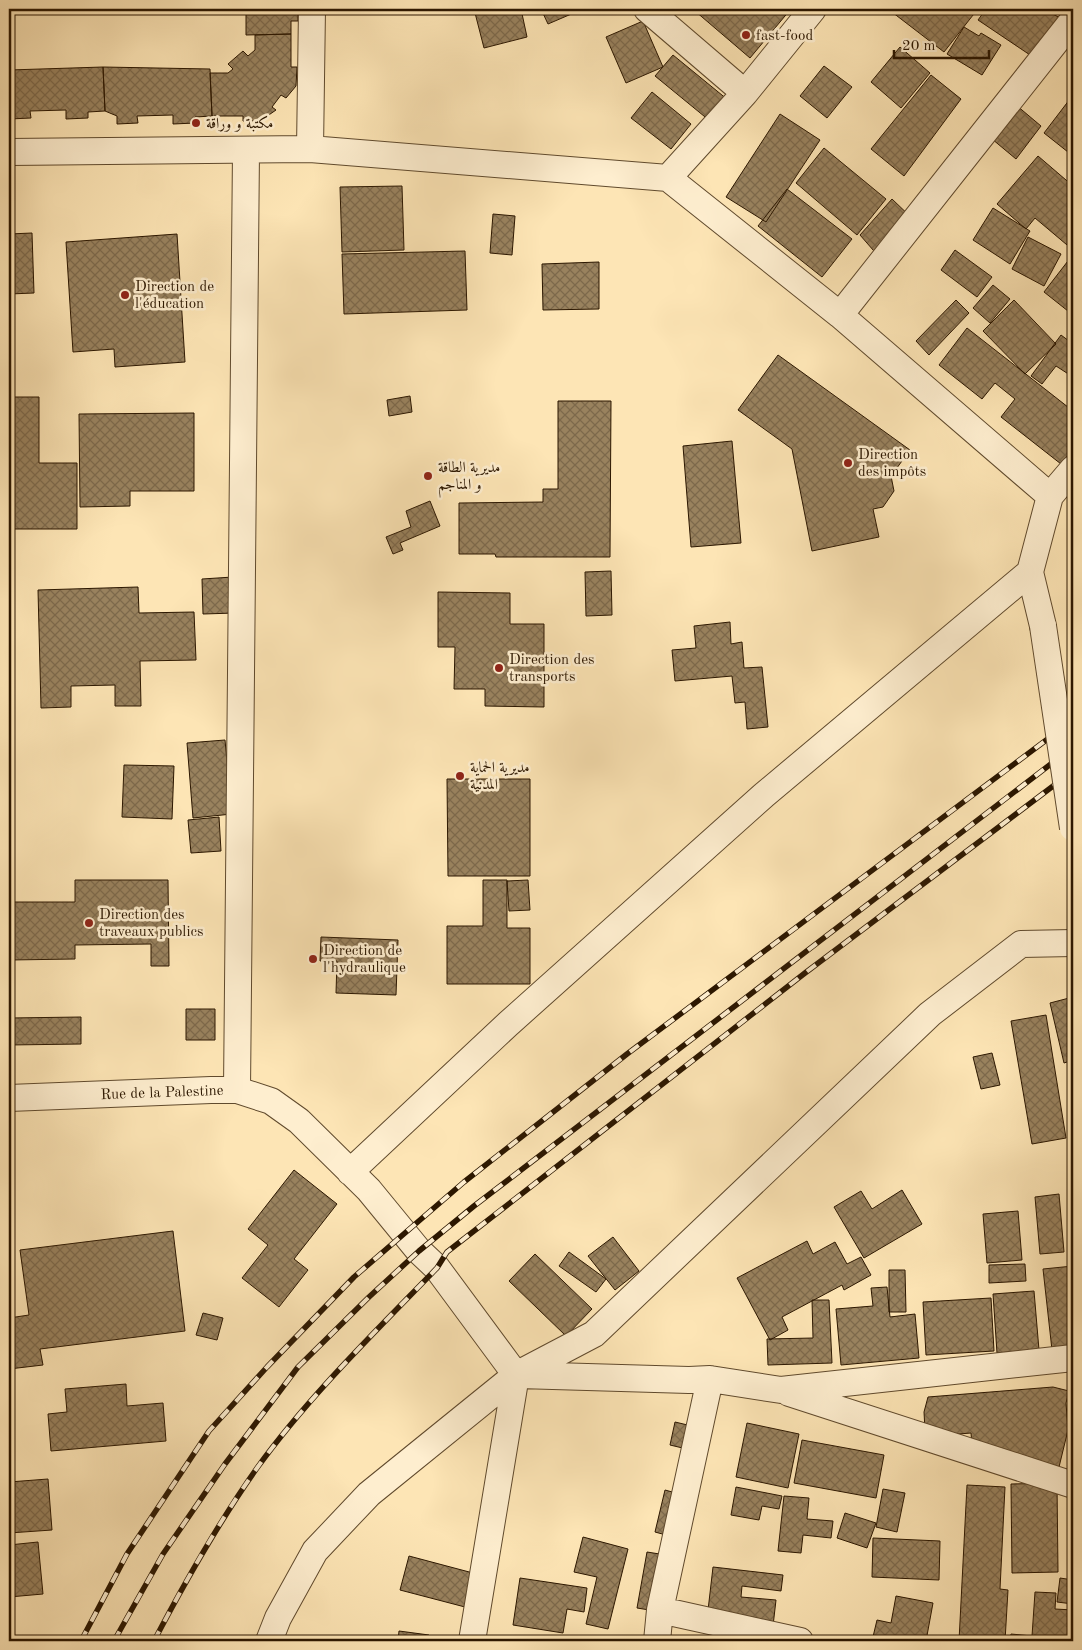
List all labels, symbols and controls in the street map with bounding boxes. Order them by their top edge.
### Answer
scale bar [894,28,990,60]
marker: fast-food [740,29,752,41]
place label: fast-food [756,29,814,44]
text: 20 m [902,39,936,54]
place label: مكتبة و وراقة [206,115,273,132]
marker: مكتبة و وراقة [190,117,202,129]
place label: Direction de l'éducation [135,280,214,312]
marker: Direction de l'éducation [119,289,131,301]
place label: Direction des impôts [858,448,926,480]
marker: Direction des impôts [842,457,854,469]
place label: مديرية الطاقة و المناجم [438,461,500,498]
marker: مديرية الطاقة و المناجم [422,470,434,482]
place label: Direction des transports [509,653,595,685]
marker: Direction des transports [493,662,505,674]
place label: مديرية الحماية المدنية [470,761,530,793]
marker: مديرية الحماية المدنية [454,770,466,782]
place label: Direction des traveaux publics [99,908,204,940]
marker: Direction des traveaux publics [83,917,95,929]
place label: Direction de l'hydraulique [323,944,406,976]
marker: Direction de l'hydraulique [307,953,319,965]
street label: Rue de la Palestine [100,1084,224,1103]

